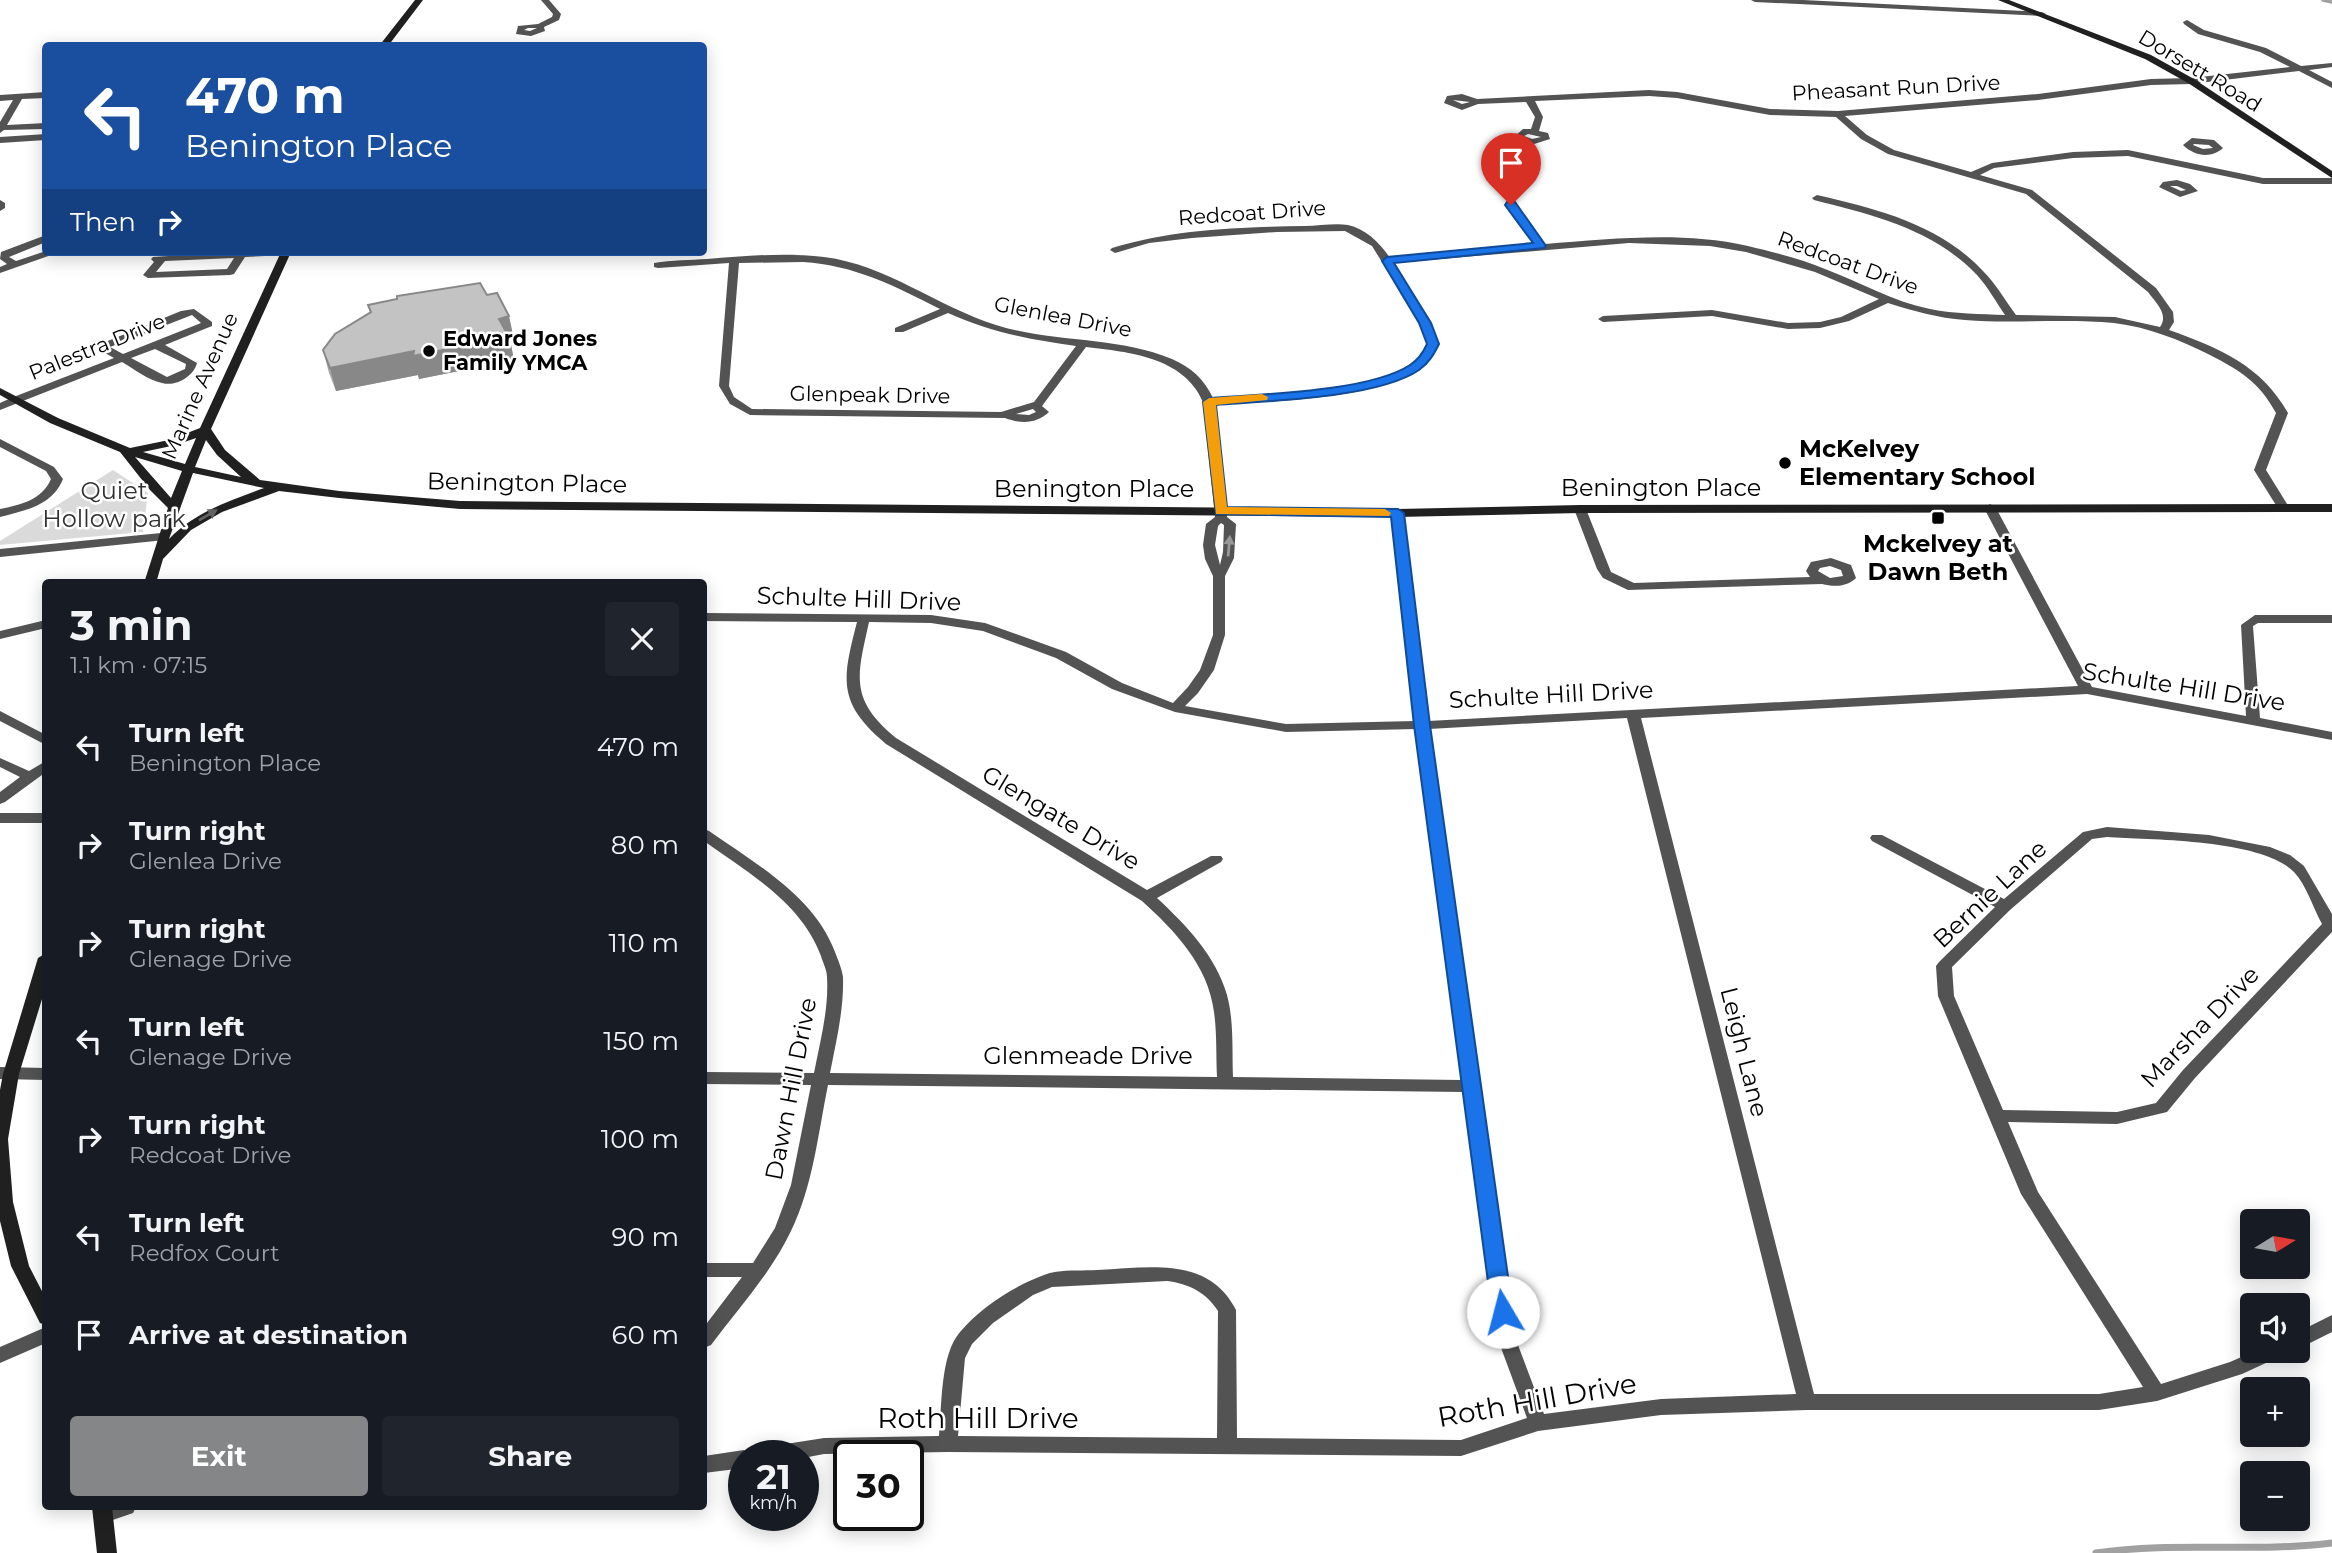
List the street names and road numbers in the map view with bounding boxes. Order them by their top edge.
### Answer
street label: Dorsett Road [2134,24,2266,117]
street label: Pheasant Run Drive [1791,70,2001,105]
street label: Redcoat Drive [1177,195,1327,230]
street label: Redcoat Drive [1774,225,1922,300]
street label: Glenlea Drive [992,291,1134,342]
street label: Palestra Drive [25,308,169,385]
street label: Marine Avenue [156,309,243,463]
street label: Glenpeak Drive [789,381,951,408]
street label: Benington Place [427,466,627,499]
street label: Benington Place [1561,473,1761,502]
street label: Benington Place [994,474,1194,503]
street label: Schulte Hill Drive [756,580,962,617]
street label: Schulte Hill Drive [2081,656,2287,717]
street label: Schulte Hill Drive [1448,675,1654,714]
street label: Glengate Drive [977,759,1146,876]
street label: Bernie Lane [1927,834,2052,954]
street label: Marsha Drive [2134,960,2265,1094]
street label: Leigh Lane [1714,984,1775,1120]
street label: Dawn Hill Drive [759,995,822,1183]
street label: Glenmeade Drive [983,1041,1193,1070]
street label: Roth Hill Drive [1435,1366,1639,1434]
street label: Roth Hill Drive [877,1401,1079,1435]

